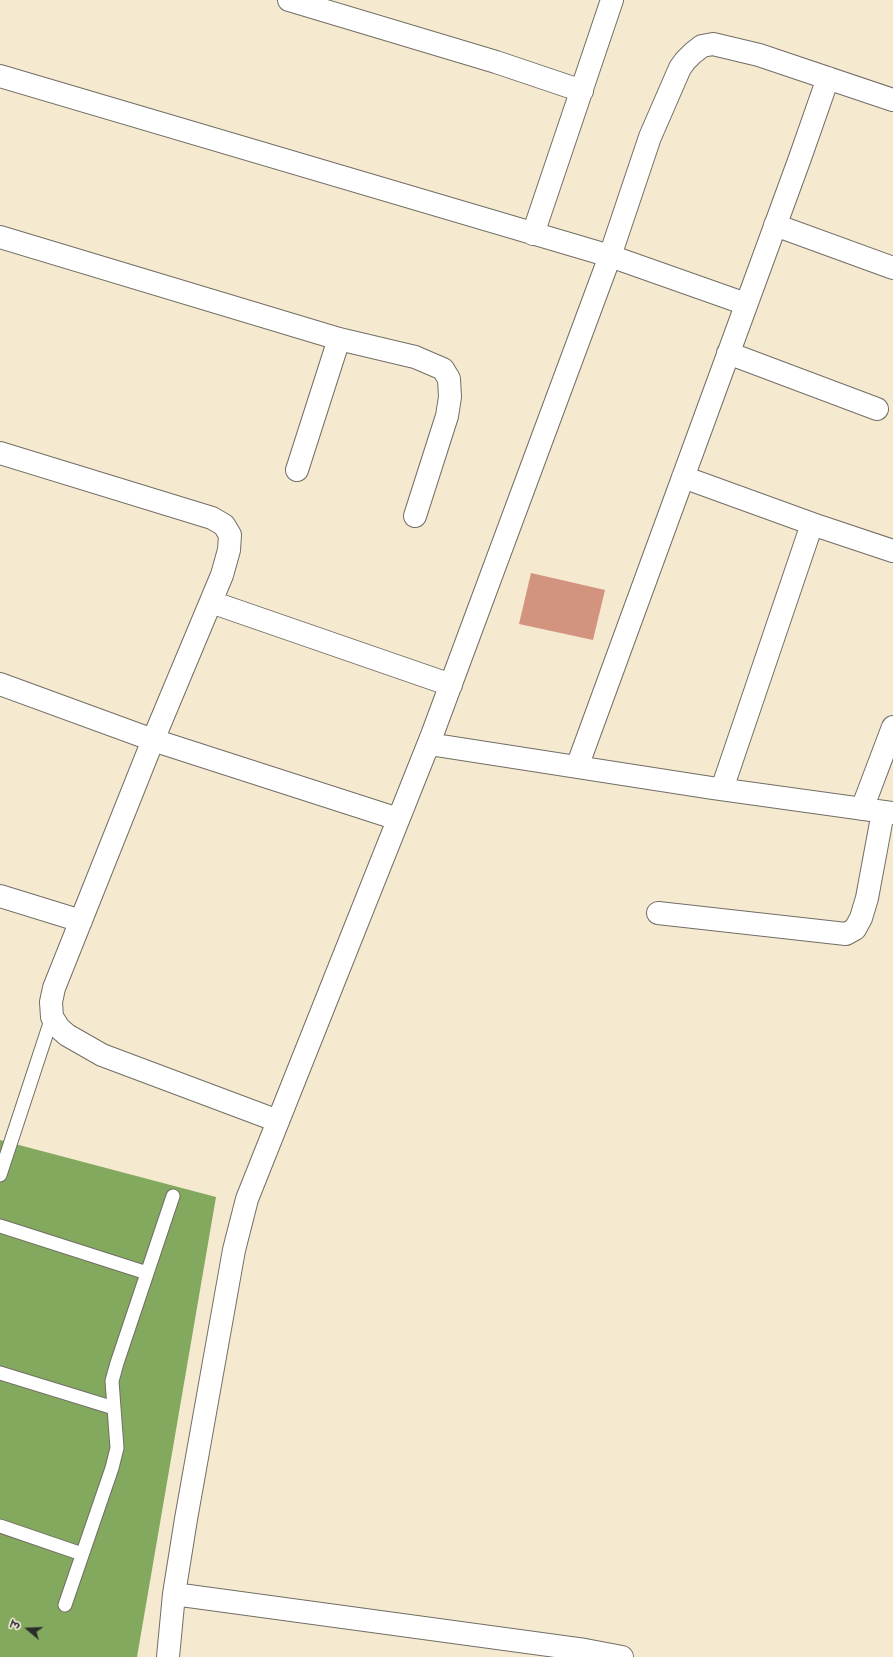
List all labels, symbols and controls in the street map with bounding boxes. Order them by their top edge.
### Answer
north arrow [8,1609,48,1649]
text: उ [8,1619,24,1631]

